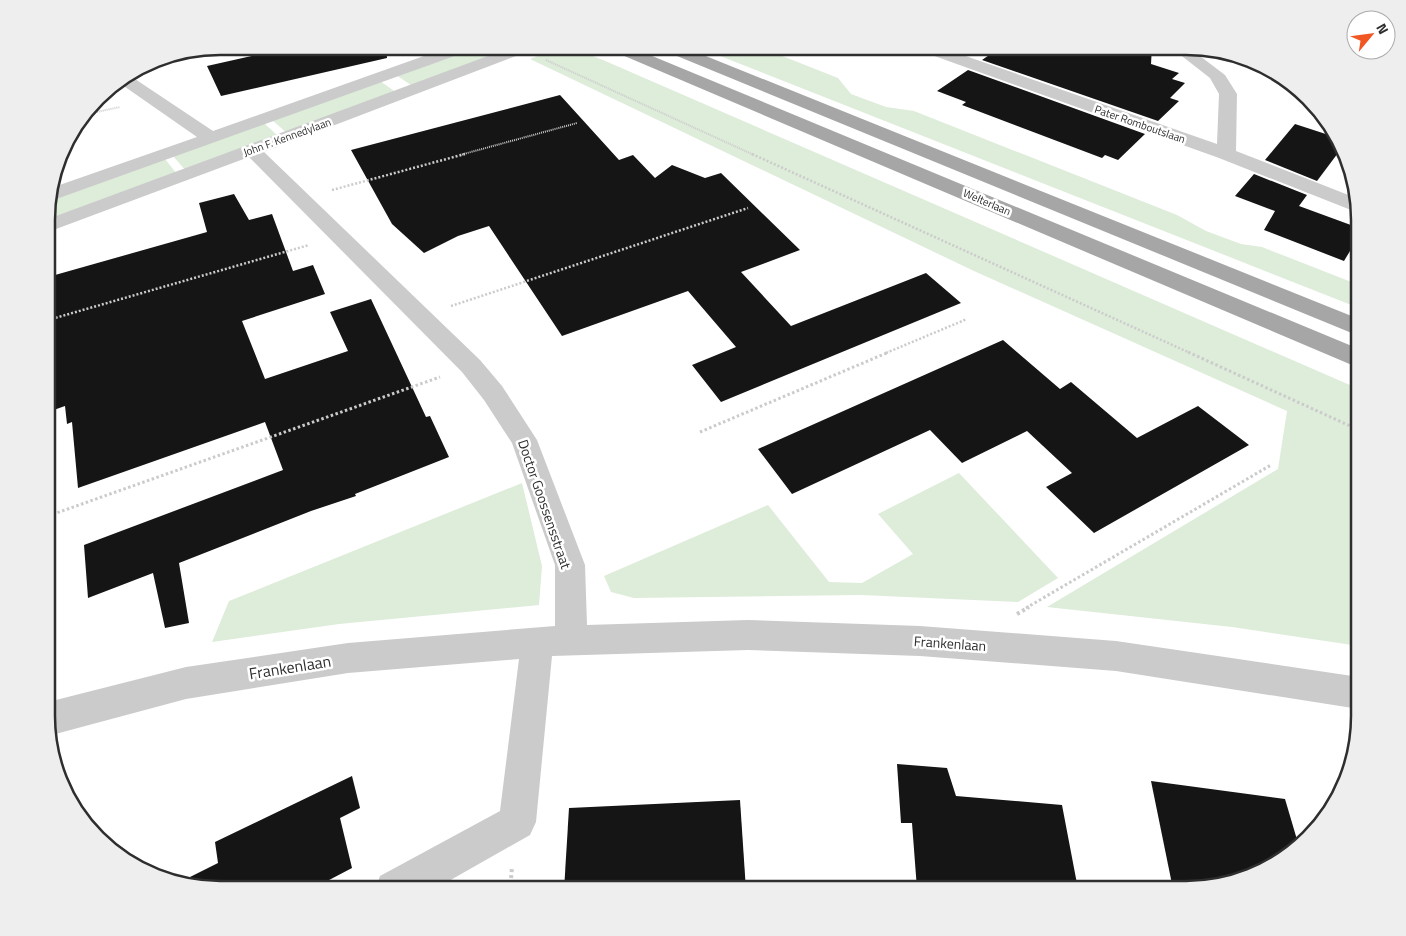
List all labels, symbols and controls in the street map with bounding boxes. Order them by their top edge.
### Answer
north arrow [1346,10,1396,60]
text: N [1371,19,1394,38]
street label: Pater Romboutslaan [1092,101,1188,147]
street label: John F. Kennedylaan [241,114,333,160]
street label: Welterlaan [961,185,1013,219]
street label: Doctor Goossensstraat [513,437,577,572]
street label: Frankenlaan [913,630,987,656]
street label: Frankenlaan [247,649,333,685]

